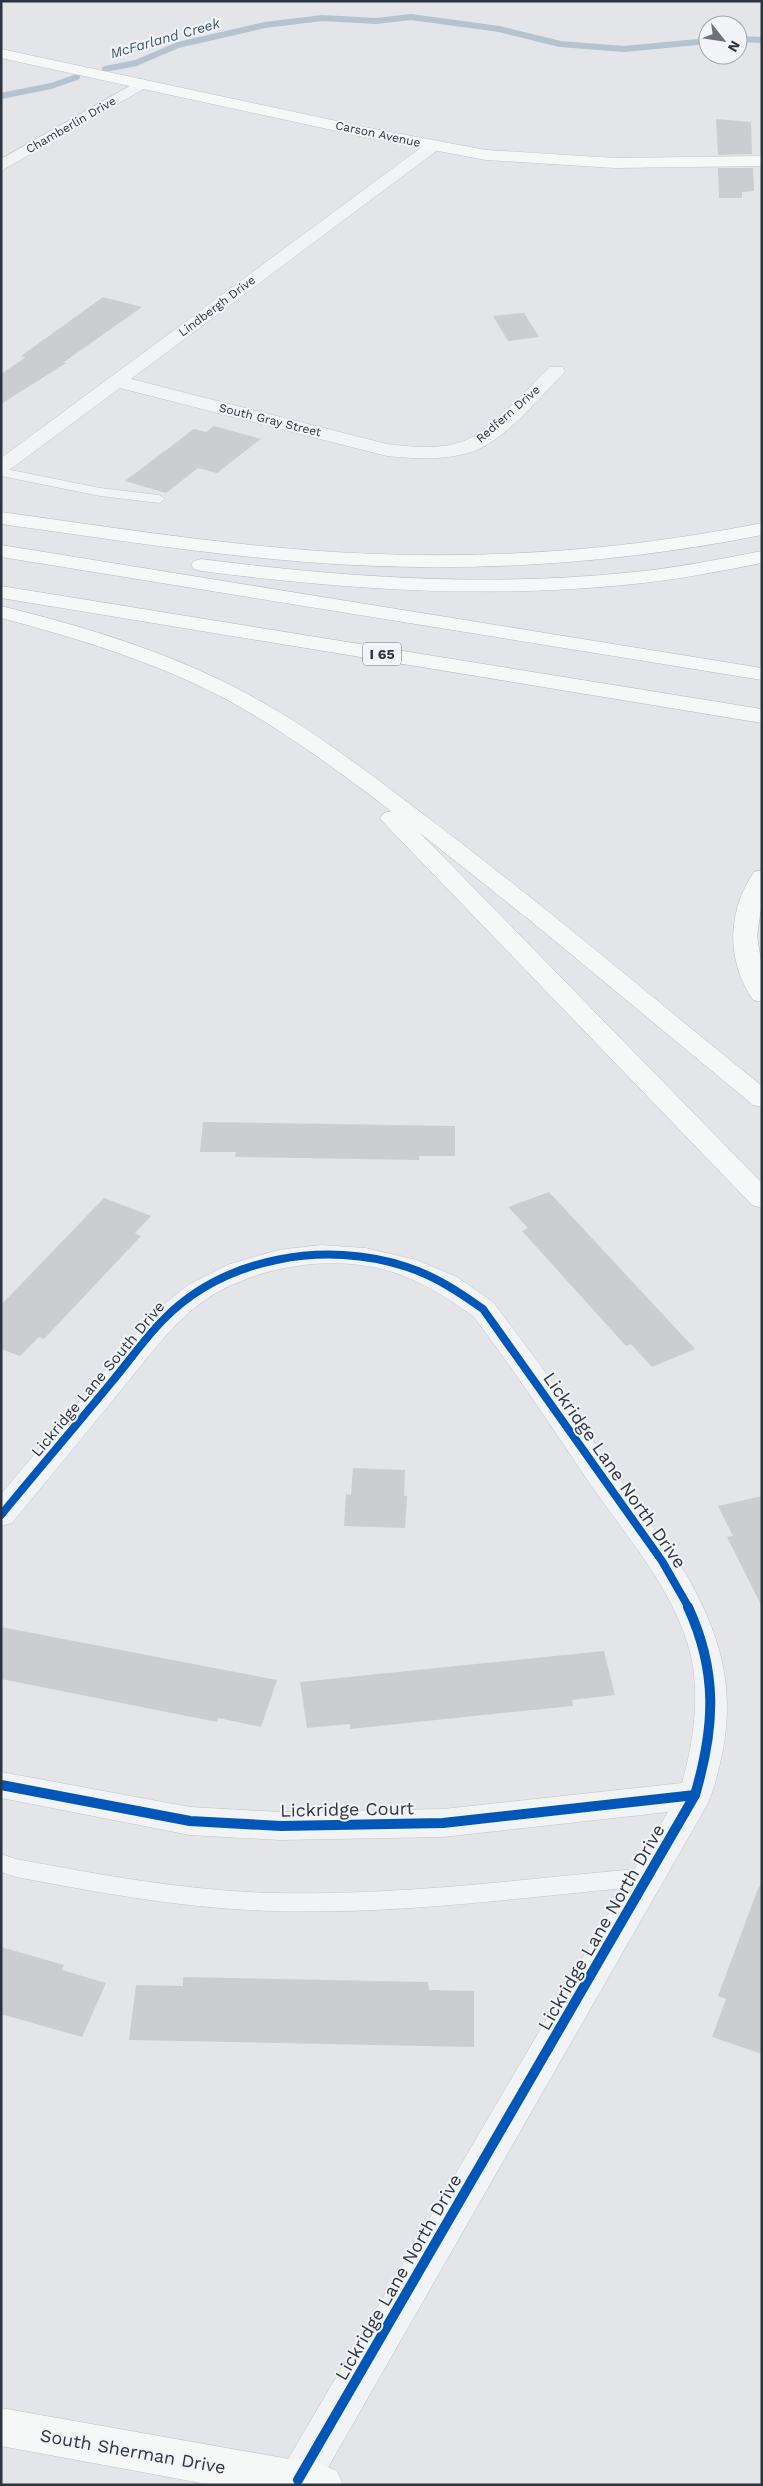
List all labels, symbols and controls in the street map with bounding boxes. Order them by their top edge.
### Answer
water label: McFarland Creek [108,15,222,61]
north arrow [698,15,748,65]
text: N [725,38,744,55]
street label: Chamberlin Drive [24,94,118,156]
street label: Carson Avenue [334,118,422,150]
street label: Lindbergh Drive [176,273,258,339]
street label: Redfern Drive [473,382,543,446]
street label: South Gray Street [217,401,323,439]
road number: I 65 [363,642,401,666]
street label: Lickridge Lane South Drive [28,1298,168,1460]
street label: Lickridge Lane North Drive [539,1368,691,1572]
street label: Lickridge Court [280,1797,415,1821]
street label: Lickridge Lane North Drive [533,1820,669,2034]
street label: Lickridge Lane North Drive [330,2170,466,2384]
street label: South Sherman Drive [39,2424,227,2478]

